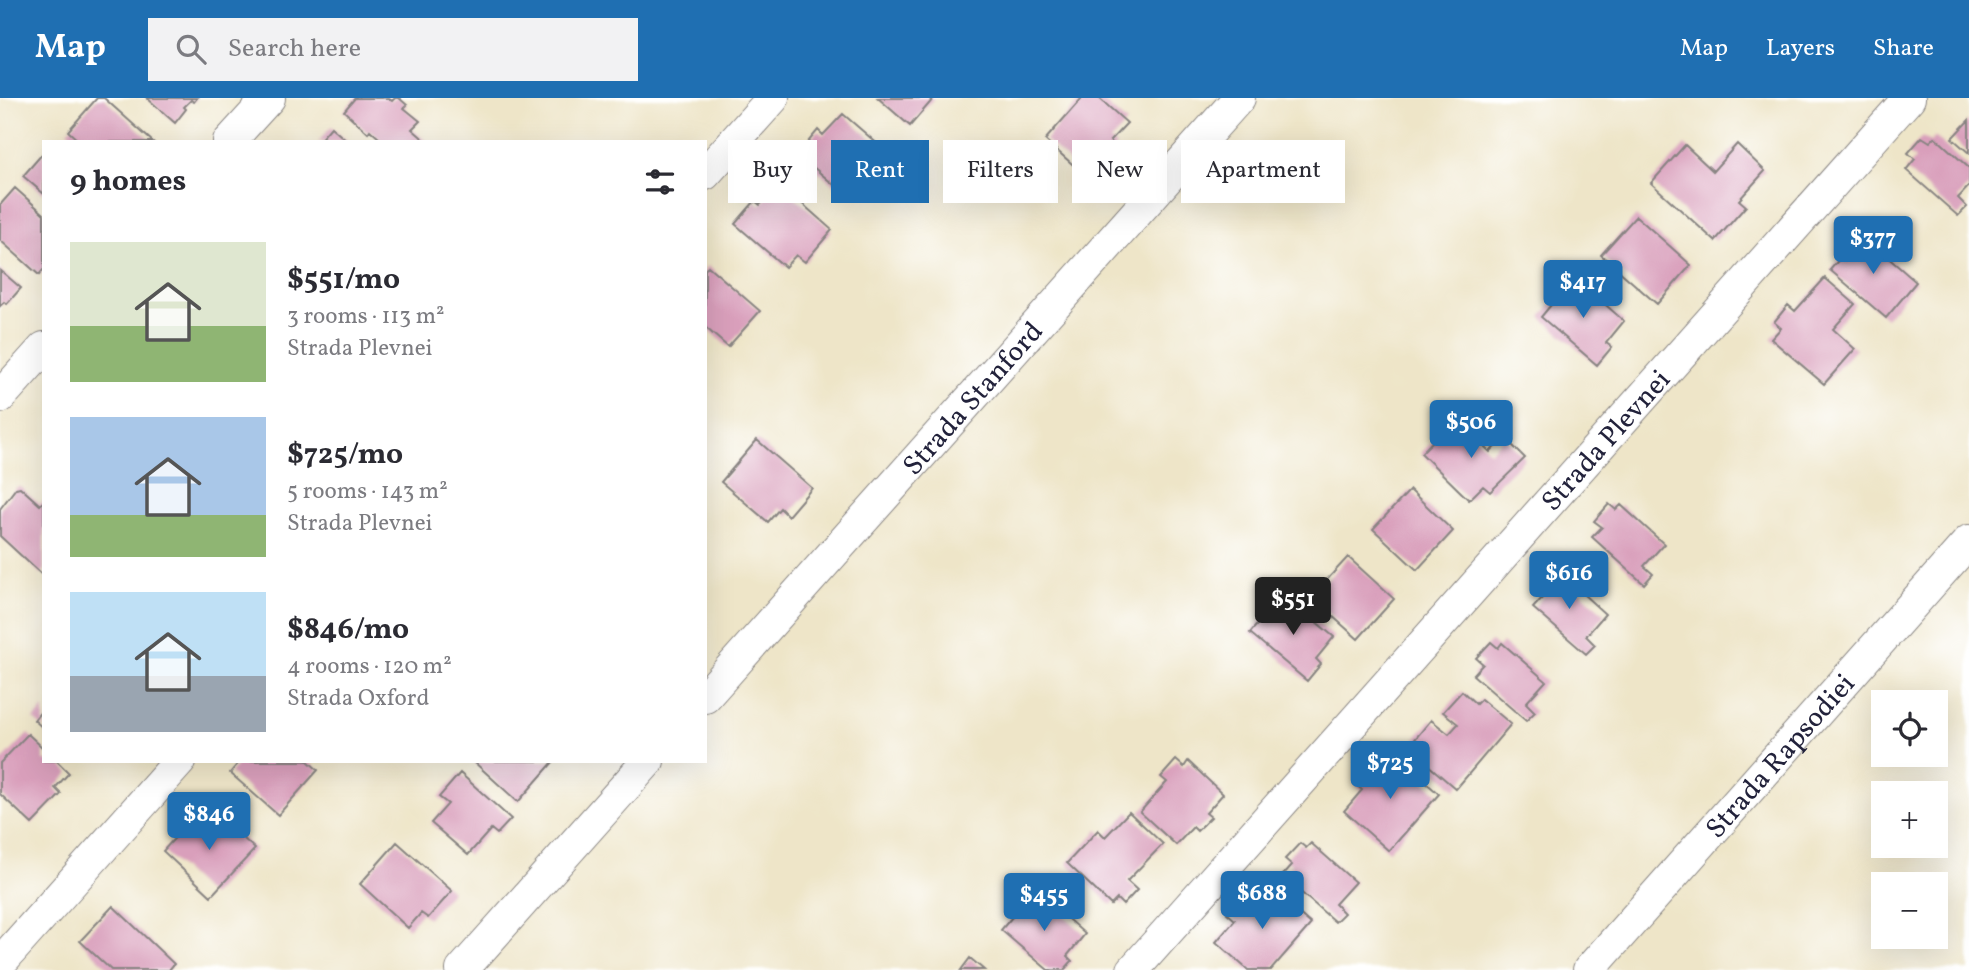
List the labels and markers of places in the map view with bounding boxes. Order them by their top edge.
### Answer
pin: $377 [1832,216,1914,276]
pin: $417 [1542,260,1624,320]
pin: $506 [1430,400,1512,460]
pin: $616 [1528,552,1610,611]
pin: $551 [1252,578,1334,637]
pin: $725 [1349,742,1431,801]
pin: $846 [168,792,250,852]
pin: $688 [1221,872,1303,931]
pin: $455 [1003,874,1085,933]

